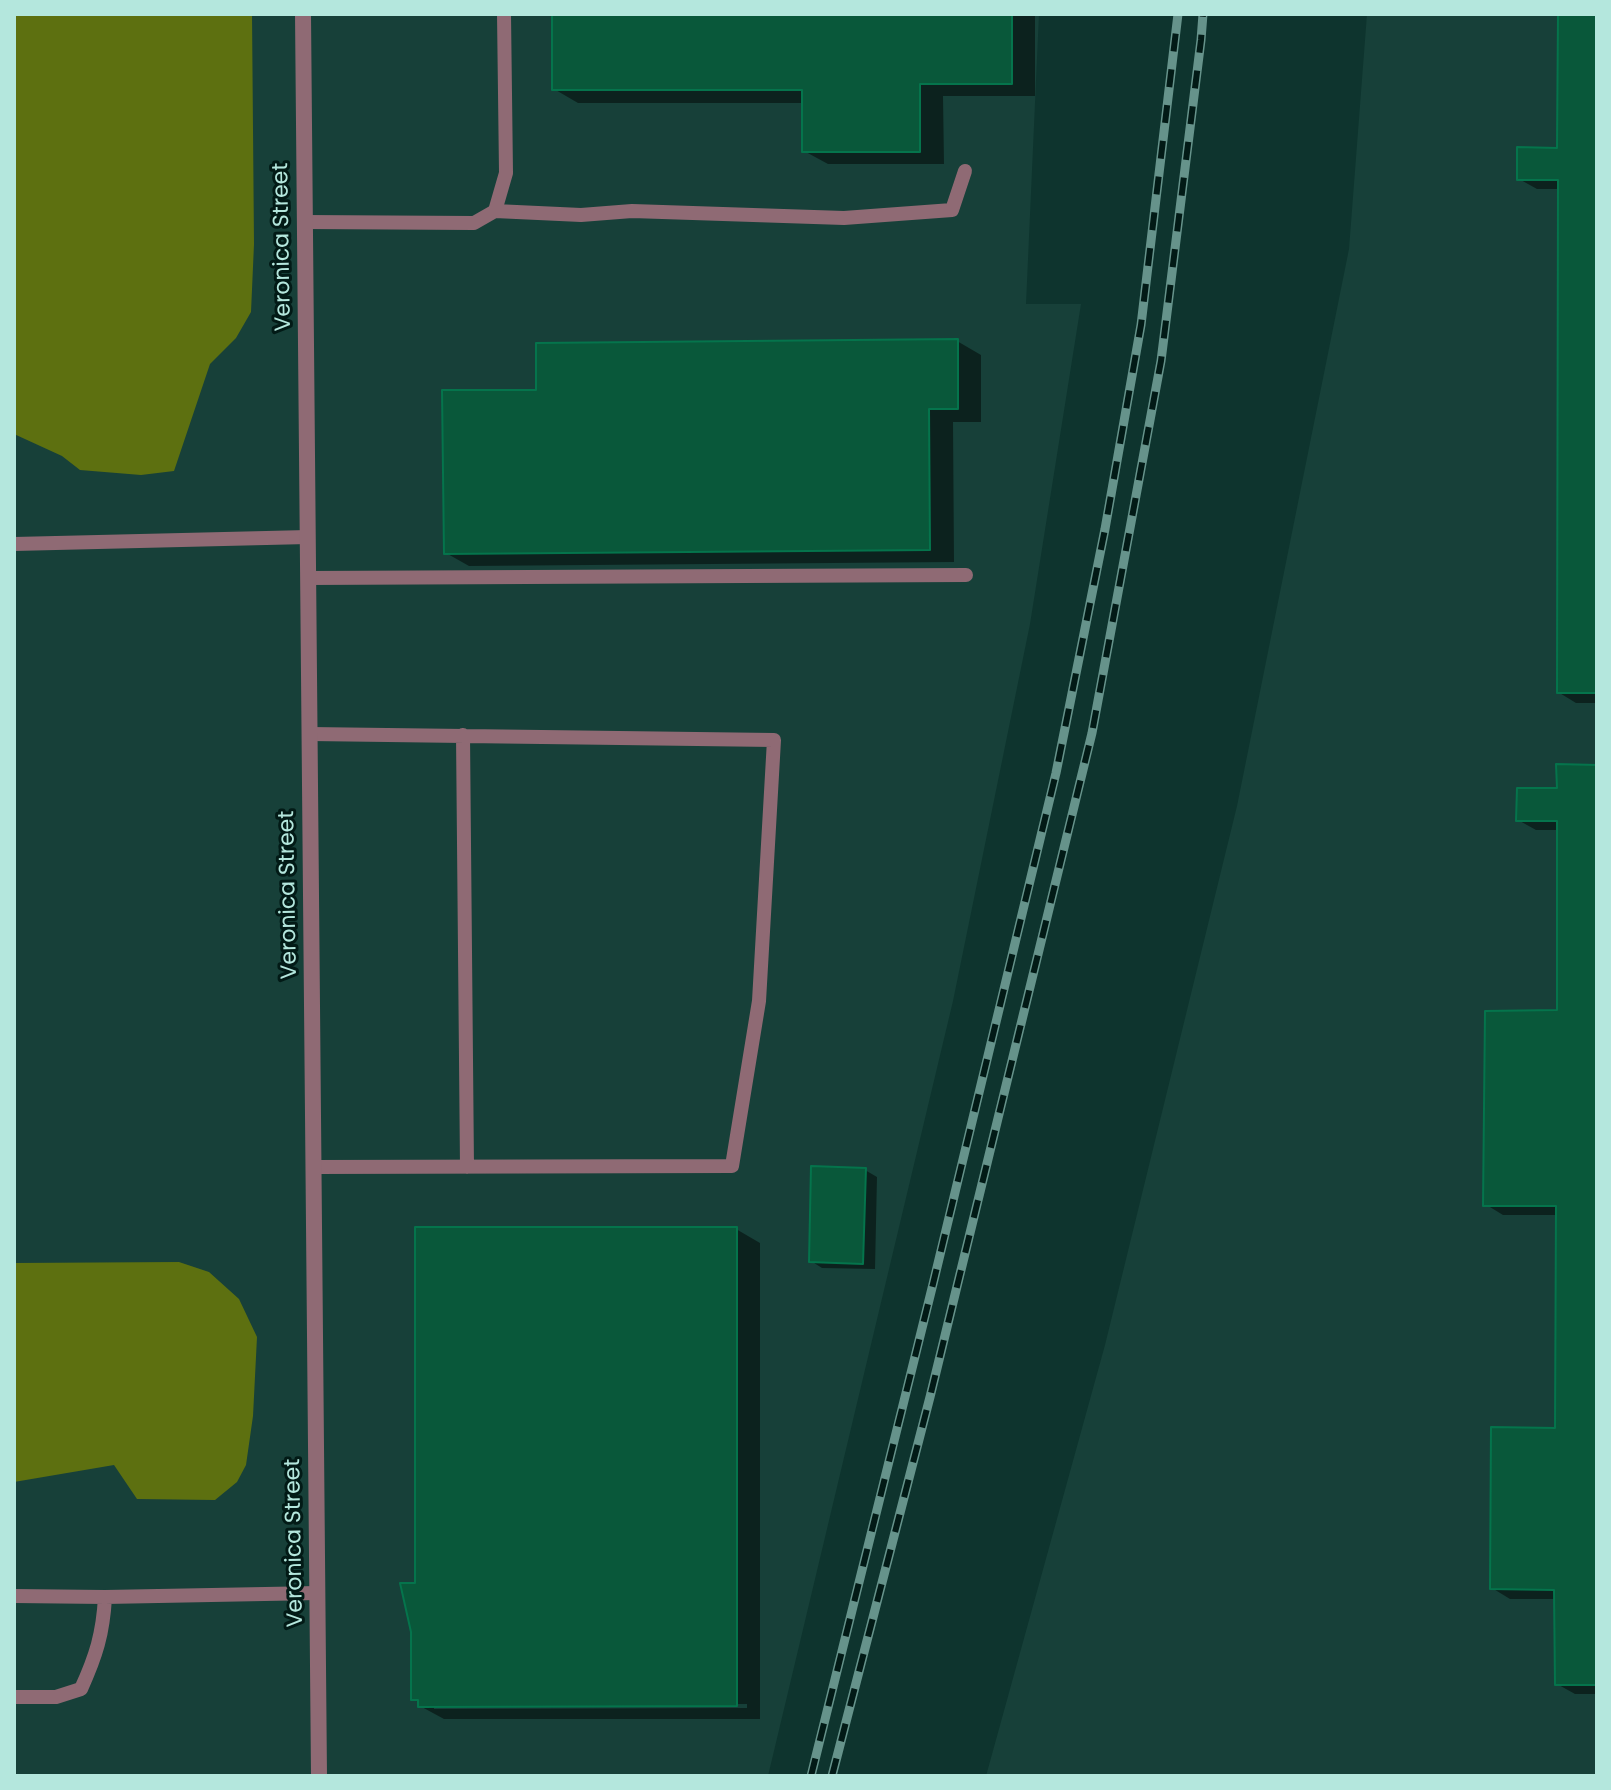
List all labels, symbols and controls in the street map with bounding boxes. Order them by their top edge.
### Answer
street label: Veronica Street [268,162,298,332]
street label: Veronica Street [274,810,304,980]
street label: Veronica Street [280,1458,310,1628]

